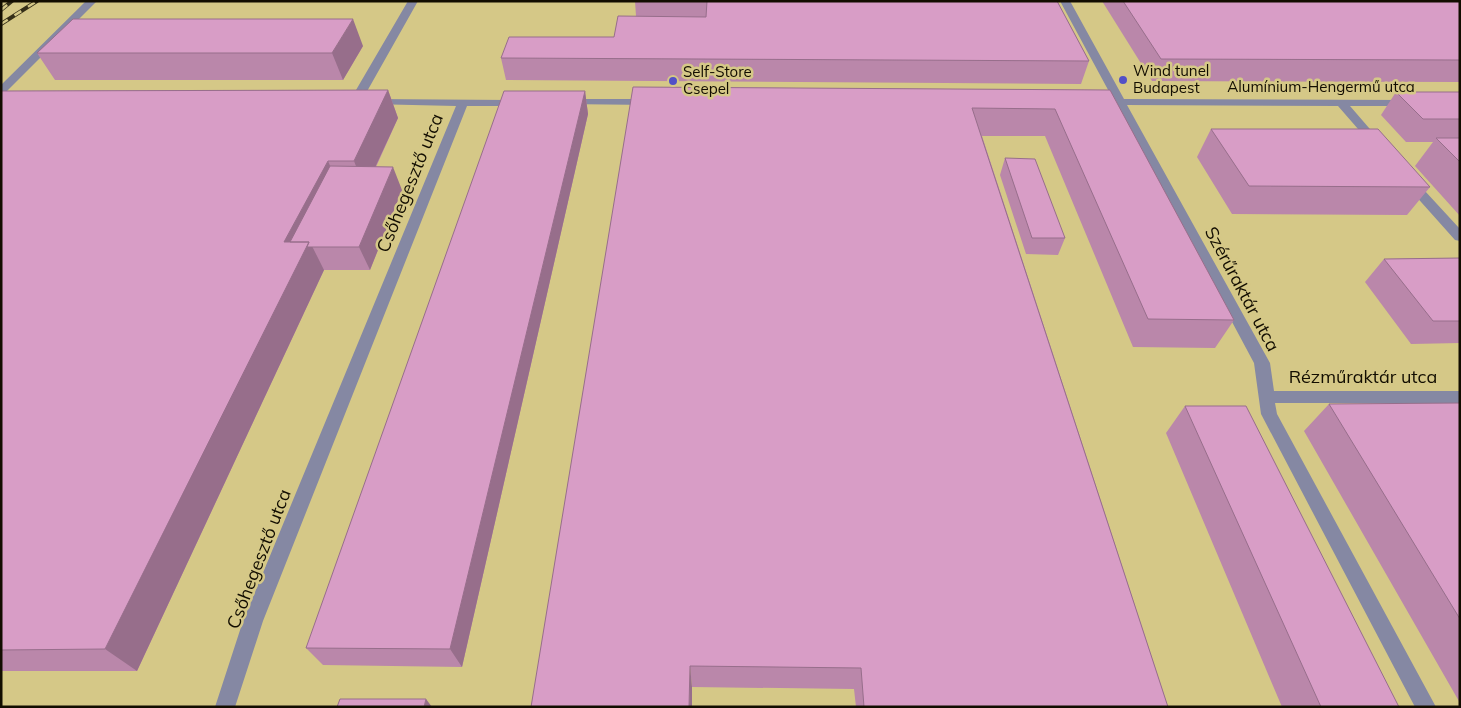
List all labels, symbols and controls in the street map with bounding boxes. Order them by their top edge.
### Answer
place label: Wind tunel Budapest [1133,61,1209,97]
place label: Self-Store Csepel [683,62,752,98]
marker: Wind tunel Budapest [1117,74,1129,86]
marker: Self-Store Csepel [667,75,679,87]
street label: Alumínium-Hengermű utca [1227,77,1415,96]
street label: Csőhegesztő utca [371,110,448,256]
street label: Szérűraktár utca [1200,222,1285,355]
street label: Rézműraktár utca [1289,365,1437,388]
street label: Csőhegesztő utca [221,486,296,632]

